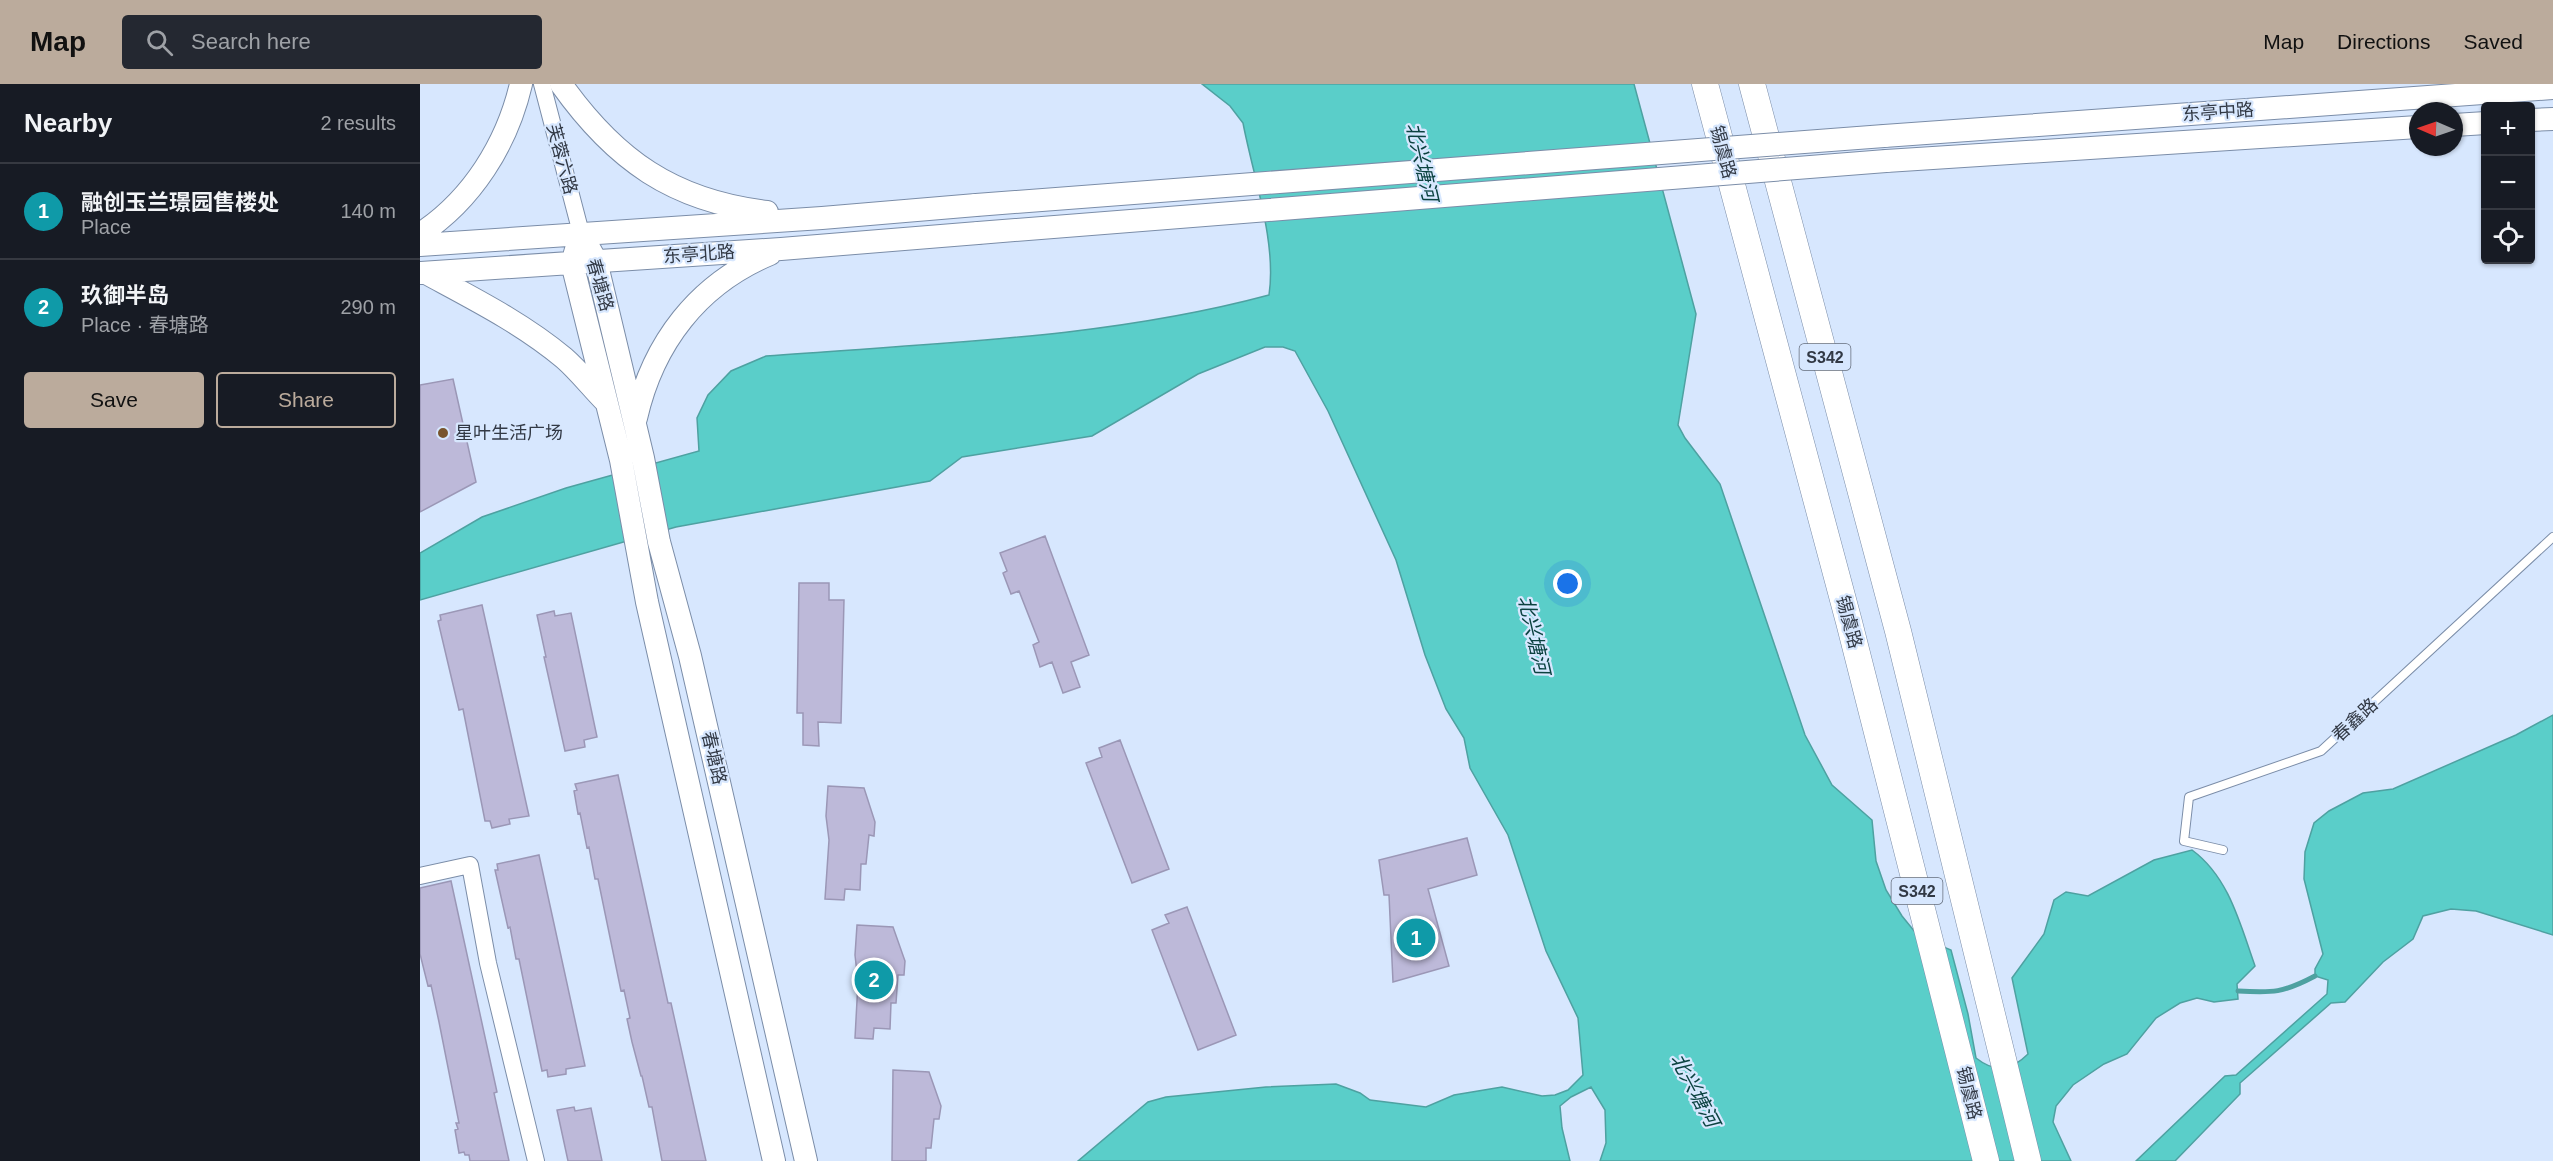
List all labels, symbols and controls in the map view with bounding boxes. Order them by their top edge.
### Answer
search box [122,15,542,69]
text: Map [30,26,86,57]
icon: search [143,26,176,59]
text: Search here [191,29,311,54]
text: Map [2263,30,2304,53]
text: Directions [2337,30,2430,53]
text: Saved [2463,30,2523,53]
street label: 东亭中路 [2181,100,2255,124]
north arrow [2409,102,2463,156]
map controls [2481,102,2535,264]
button: + [2481,102,2535,156]
text: Nearby [24,108,112,138]
text: 2 results [320,112,396,134]
water label: 北兴塘河 [1402,121,1443,207]
street label: 芙蓉六路 [543,122,581,196]
street label: 锡虞路 [1706,123,1740,181]
button: − [2481,156,2535,210]
text: 融创玉兰璟园售楼处 [81,190,279,215]
text: 1 [38,200,49,222]
text: 140 m [340,200,396,222]
button: locate [2481,210,2535,264]
text: Place [81,216,131,238]
street label: 东亭北路 [662,242,736,266]
street label: 春塘路 [583,256,617,314]
text: 玖御半岛 [81,283,169,308]
text: 2 [38,296,49,318]
text: 290 m [340,296,396,318]
text: Place · 春塘路 [81,314,209,336]
road number: S342 [1800,344,1850,370]
button: Save [24,372,204,428]
button: Share [216,372,396,428]
place label: 星叶生活广场 [455,423,563,443]
marker: 星叶生活广场 [436,426,450,440]
your location [1553,569,1582,598]
street label: 锡虞路 [1832,593,1866,651]
water label: 北兴塘河 [1514,594,1555,680]
street label: 春鑫路 [2328,694,2382,746]
street label: 春塘路 [698,729,730,787]
road number: S342 [1892,878,1942,904]
pin: 1 [1396,916,1436,960]
pin: 2 [854,958,894,1002]
water label: 北兴塘河 [1667,1050,1725,1134]
street label: 锡虞路 [1953,1064,1985,1122]

